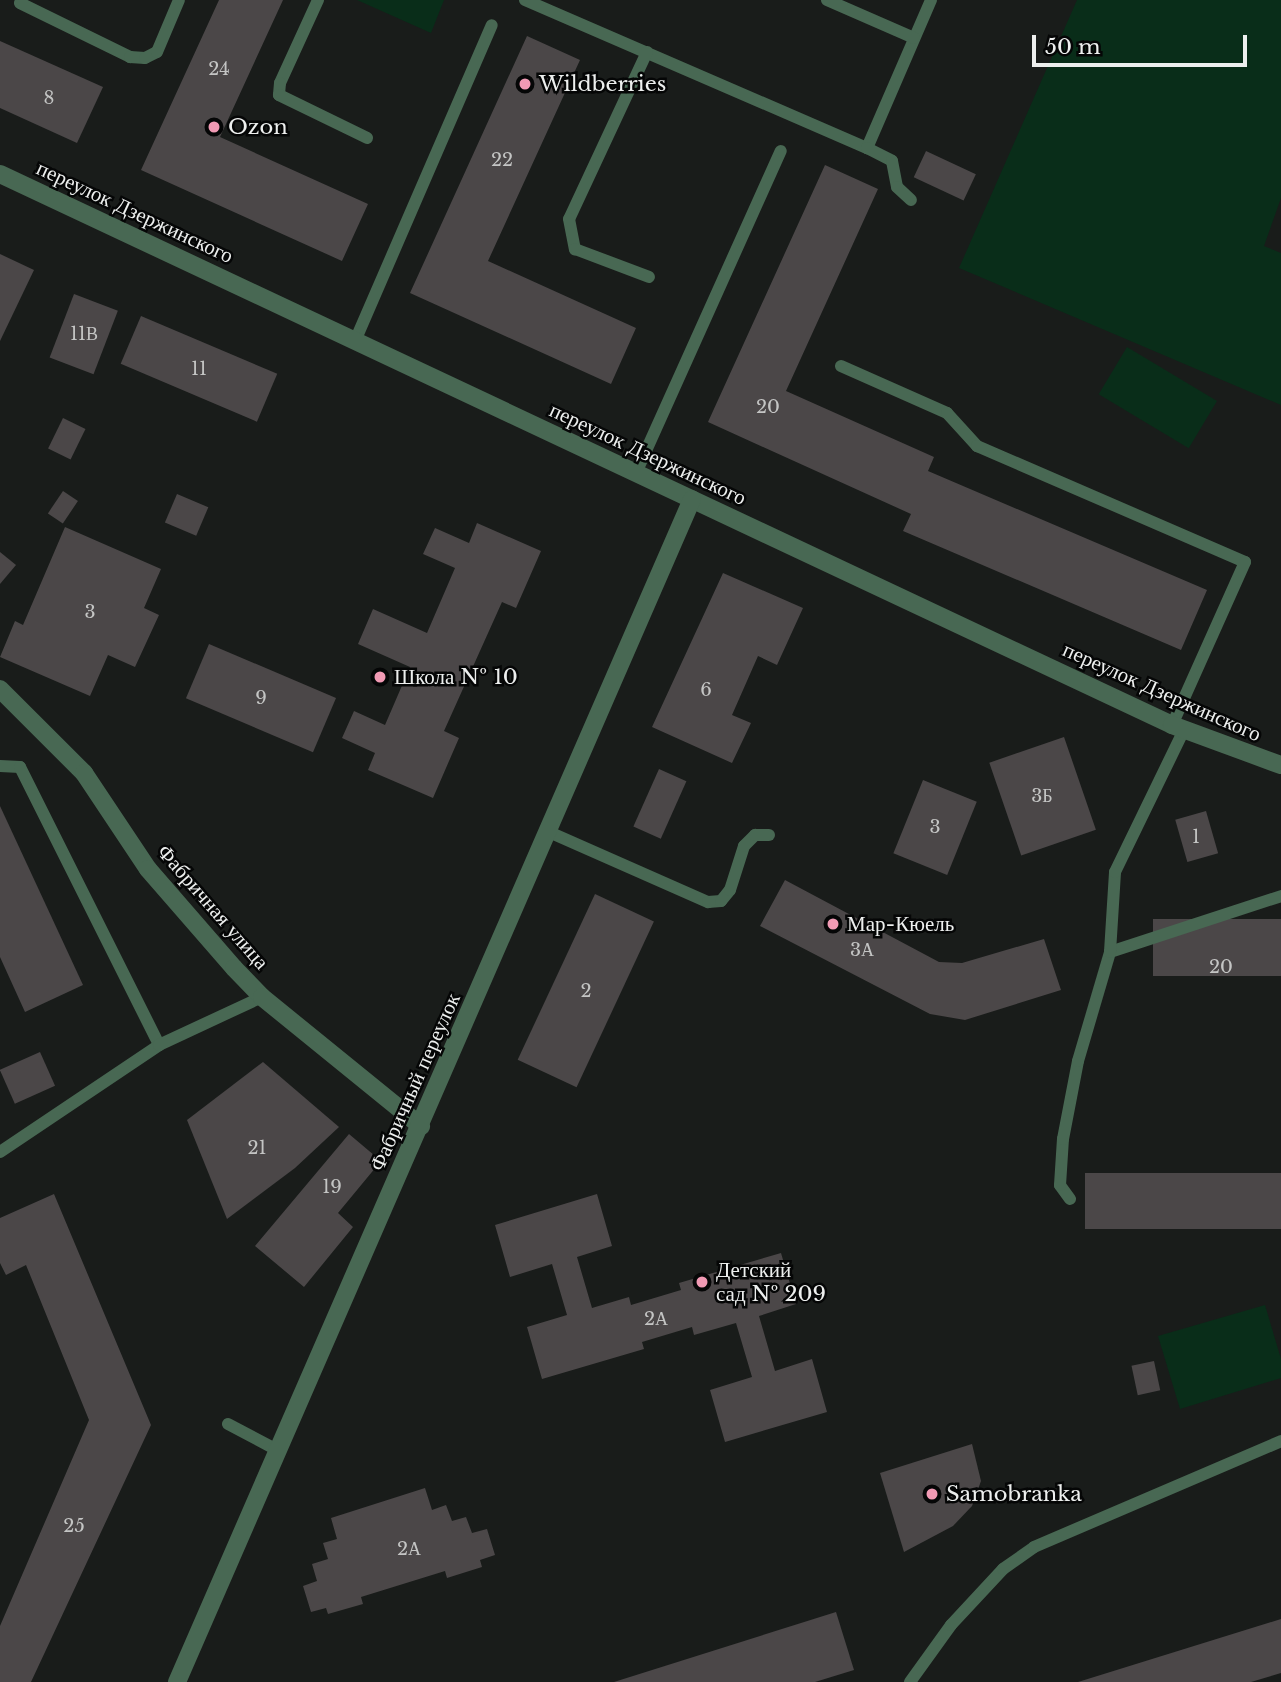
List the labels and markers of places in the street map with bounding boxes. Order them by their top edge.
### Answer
place label: Wildberries [539,71,666,97]
marker: Wildberries [517,76,533,92]
place label: Ozon [228,114,288,140]
marker: Ozon [206,119,222,135]
place label: Школа № 10 [394,664,518,690]
marker: Школа № 10 [372,669,388,685]
place label: Мар-Кюель [847,911,954,937]
marker: Мар-Кюель [825,916,841,932]
place label: Детский сад № 209 [716,1257,826,1307]
marker: Детский сад № 209 [694,1274,710,1290]
place label: Samobranka [946,1481,1082,1507]
marker: Samobranka [924,1486,940,1502]

